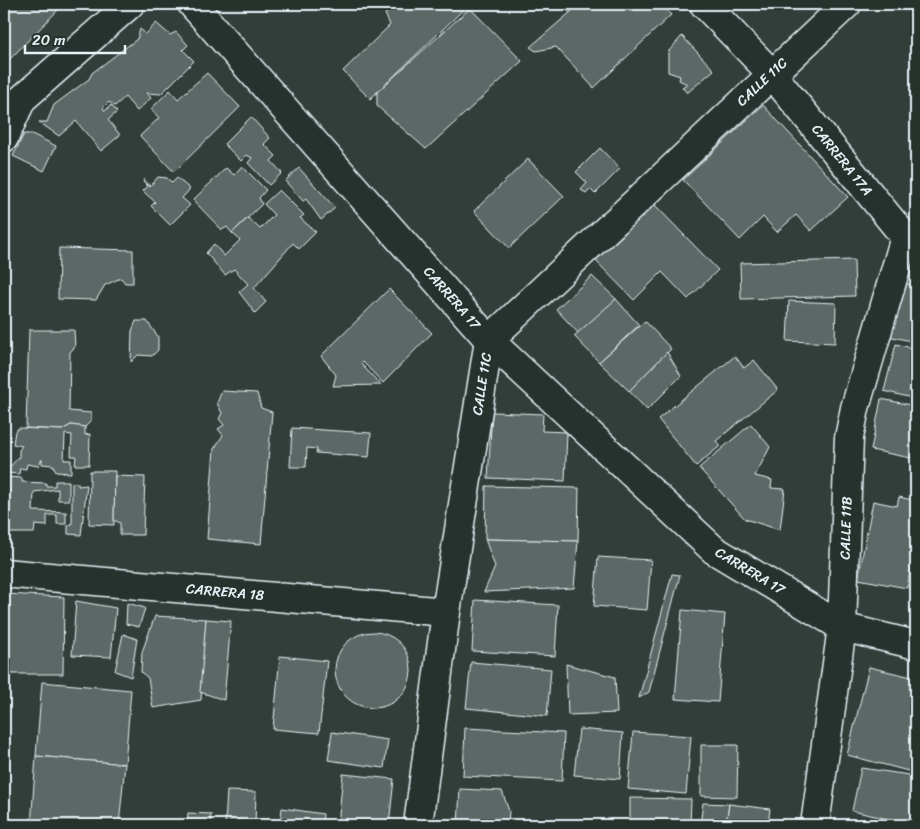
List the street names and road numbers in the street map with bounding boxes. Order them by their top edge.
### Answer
street label: CALLE 11C [730,51,794,113]
street label: CARRERA 17A [805,118,879,202]
street label: CARRERA 17 [417,260,488,336]
street label: CALLE 11C [465,351,499,417]
street label: CALLE 11B [832,496,860,560]
street label: CARRERA 17 [710,540,791,602]
street label: CARRERA 18 [185,576,266,608]

